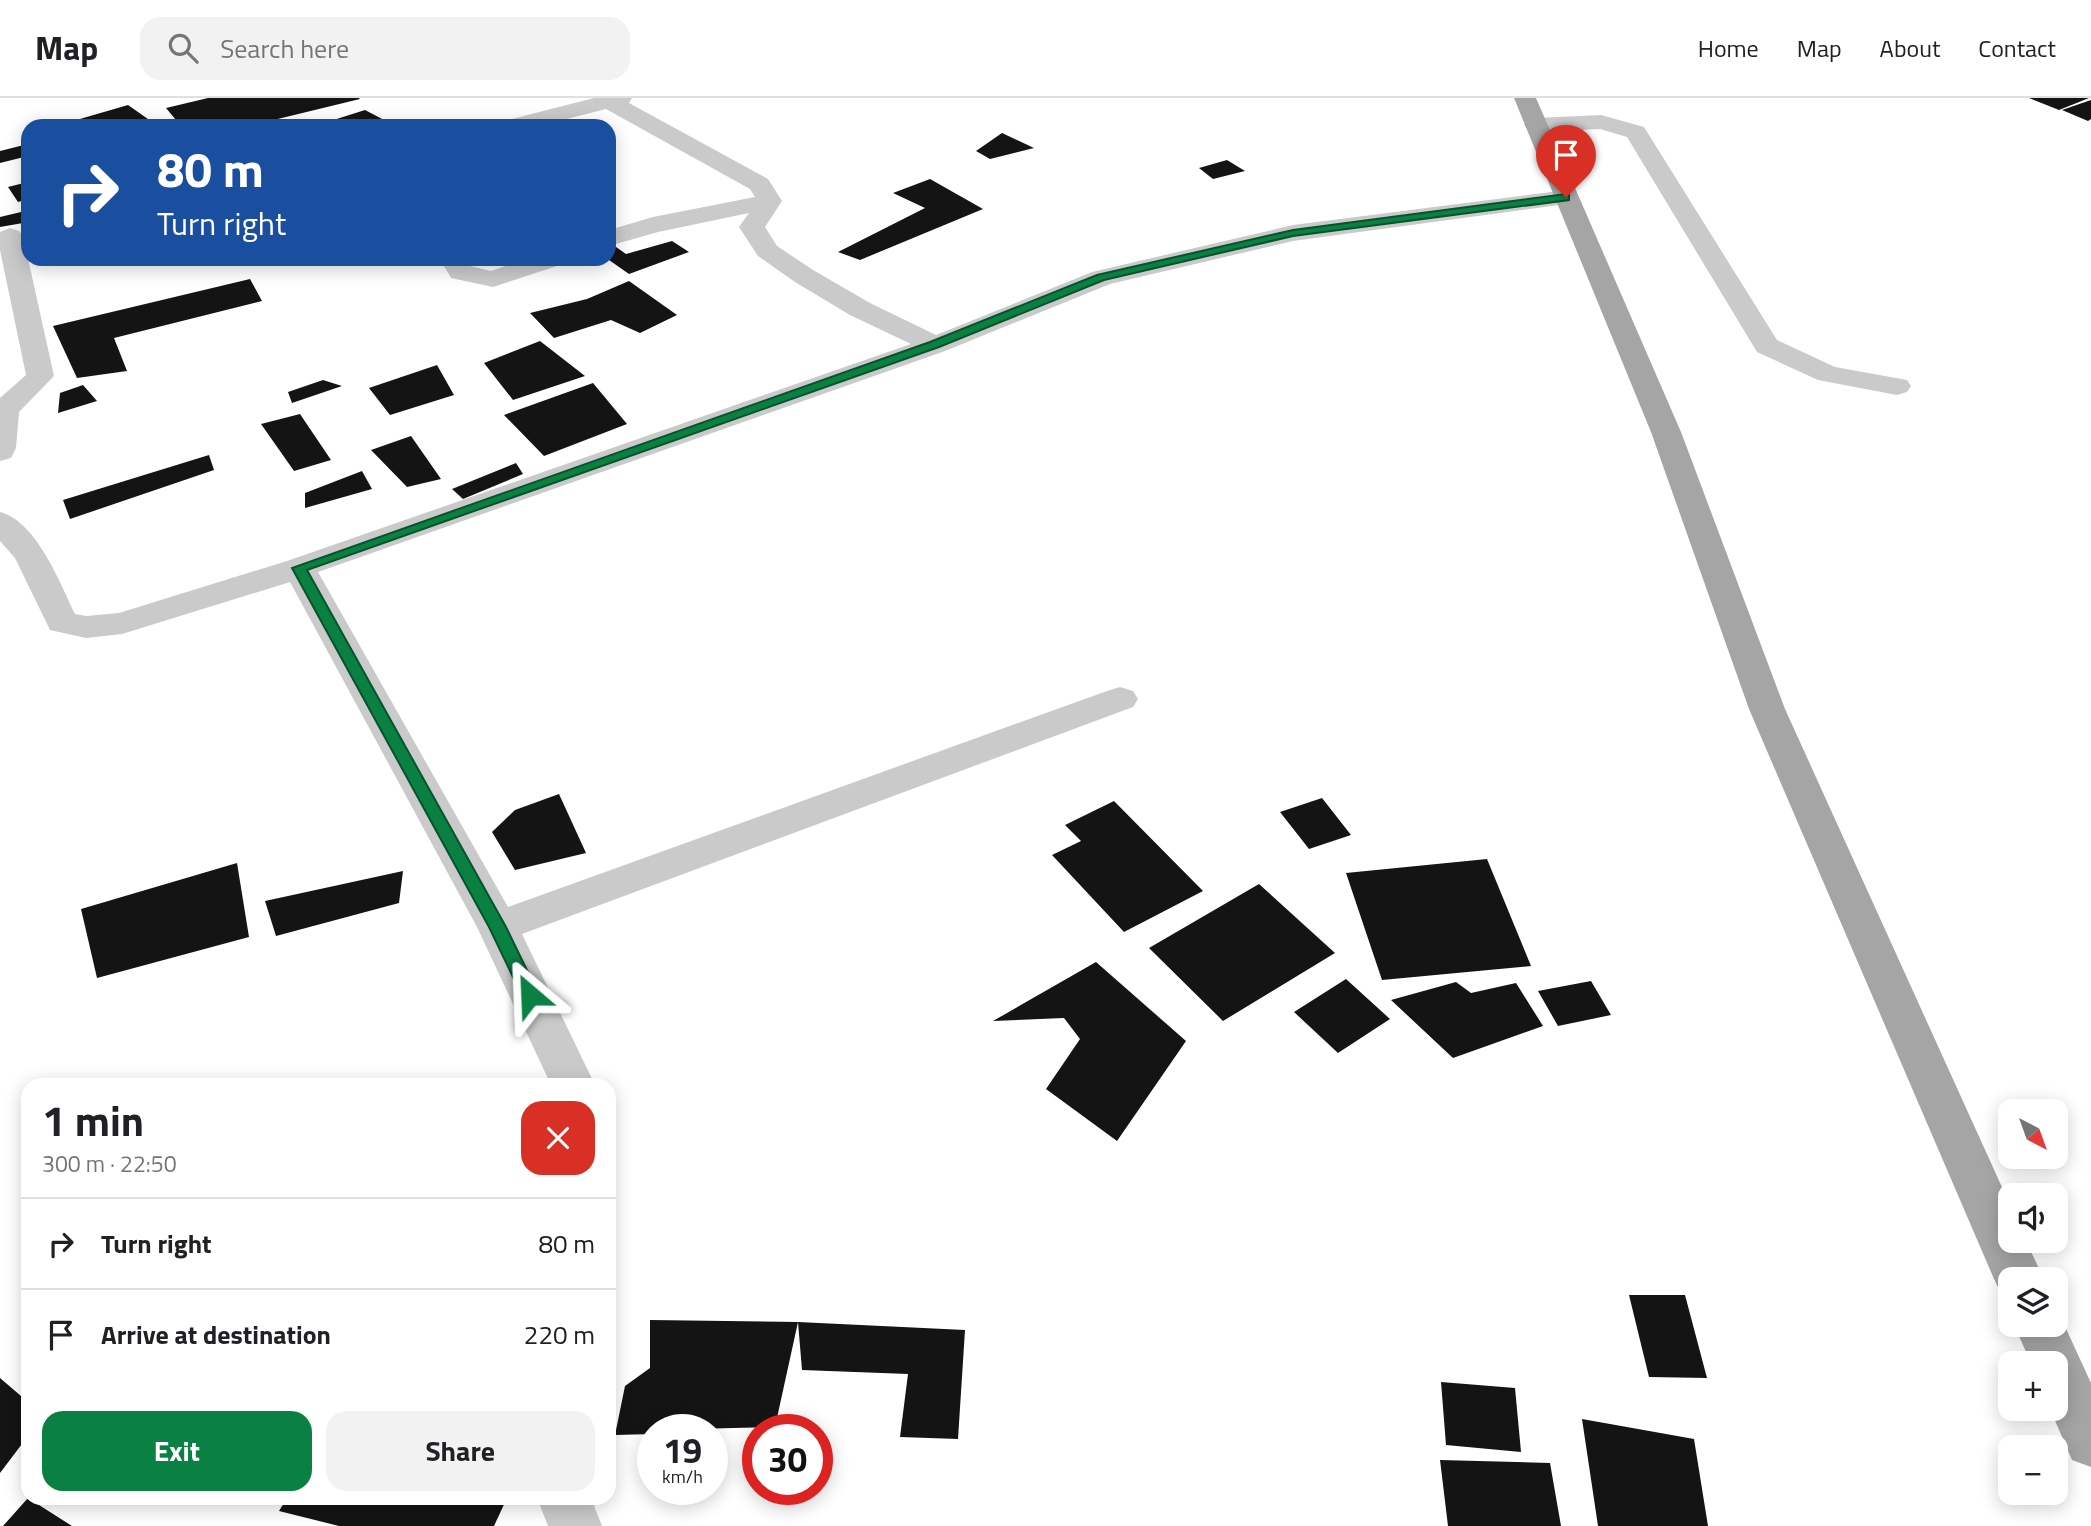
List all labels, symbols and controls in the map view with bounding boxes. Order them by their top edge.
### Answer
search box [140,17,630,80]
text: Map [35,23,98,73]
icon: search [164,29,202,67]
text: Search here [220,29,349,68]
text: Home [1698,30,1759,66]
text: Map [1797,30,1842,66]
text: About [1880,30,1940,66]
text: Contact [1978,30,2056,66]
pin [1536,125,1596,197]
text: 80 m [157,131,264,206]
icon: arrive [1547,136,1585,174]
icon: right [42,147,133,238]
text: Turn right [157,199,286,247]
position arrow [493,958,567,1032]
text: 1 min [42,1088,144,1152]
north arrow [1998,1099,2068,1169]
map controls [1998,1099,2068,1505]
button: close [521,1101,595,1175]
text: 300 m · 22:50 [42,1146,177,1181]
button: sound [1998,1183,2068,1253]
text: Turn right [101,1224,212,1263]
text: 80 m [538,1224,595,1263]
icon: right [42,1225,80,1263]
button: layers [1998,1267,2068,1337]
text: Arrive at destination [101,1315,331,1354]
text: 220 m [524,1315,595,1354]
icon: arrive [42,1316,80,1354]
button: + [1998,1351,2068,1421]
button: Exit [42,1411,312,1491]
button: Share [326,1411,595,1491]
speed limit sign: 30 [742,1414,833,1505]
text: 19 [663,1423,702,1477]
button: − [1998,1435,2068,1505]
text: km/h [662,1463,703,1490]

